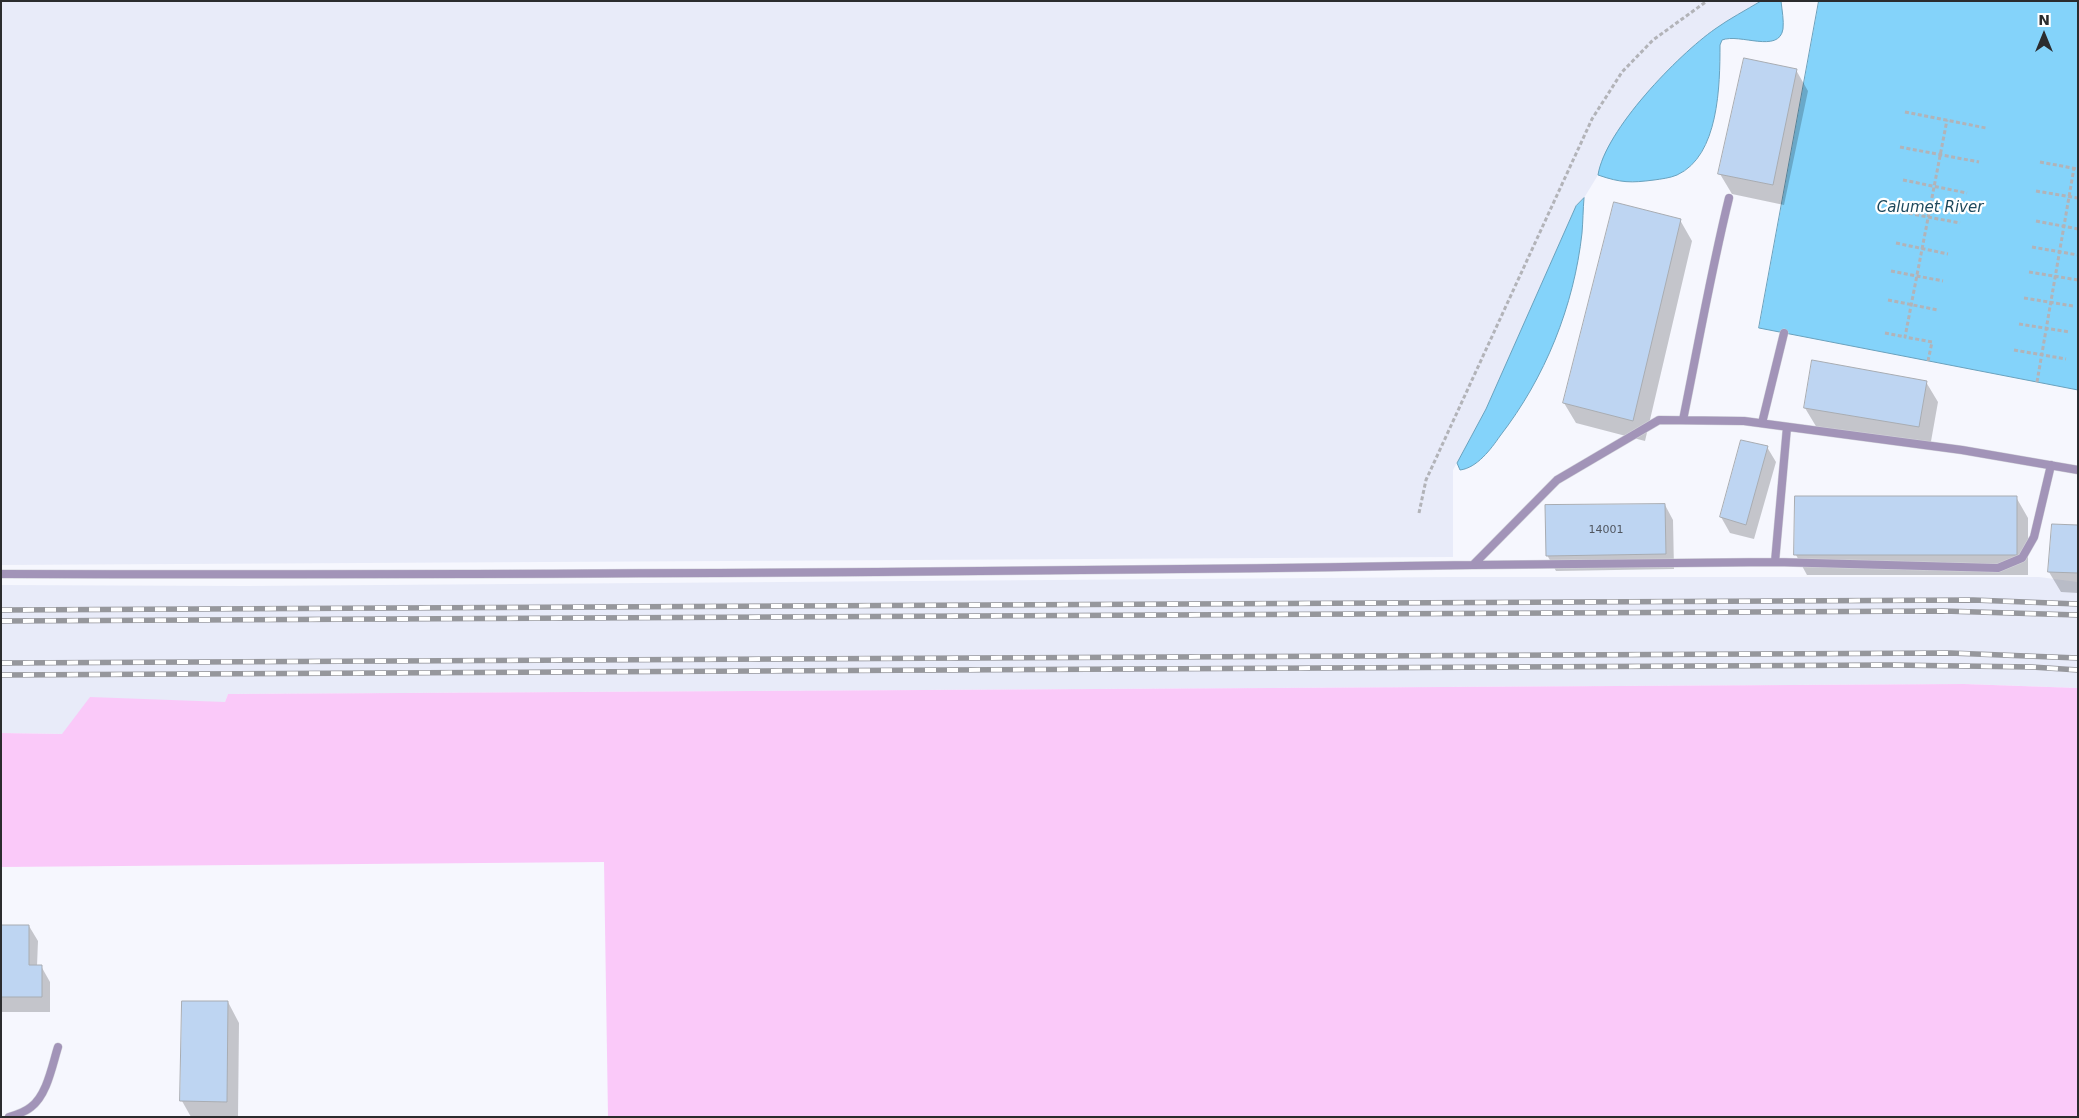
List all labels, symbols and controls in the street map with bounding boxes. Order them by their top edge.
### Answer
north arrow [2019,10,2069,60]
text: N [2038,12,2050,28]
water label: Calumet River [1877,199,1983,217]
house number: 14001 [1589,523,1623,537]

